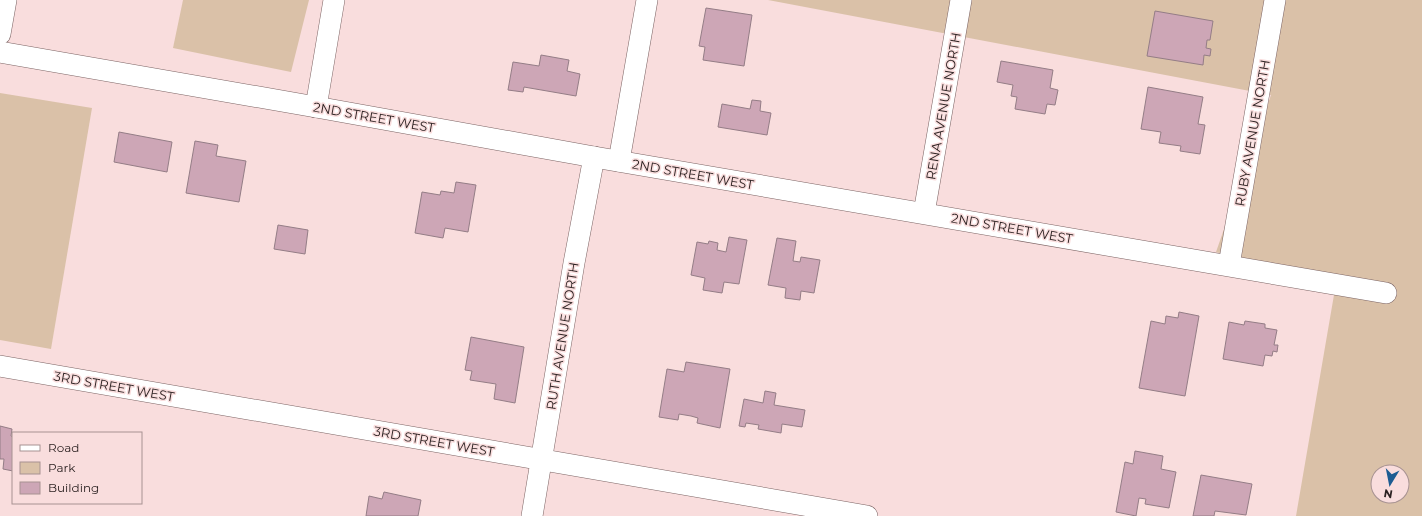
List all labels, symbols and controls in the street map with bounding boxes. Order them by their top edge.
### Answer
street label: RENA AVENUE NORTH [922,31,964,181]
street label: RUBY AVENUE NORTH [1231,58,1273,208]
street label: 2ND STREET WEST [312,98,437,136]
street label: 2ND STREET WEST [631,155,756,193]
street label: 2ND STREET WEST [950,209,1075,247]
street label: RUTH AVENUE NORTH [542,261,582,411]
street label: 3RD STREET WEST [52,368,176,405]
street label: 3RD STREET WEST [372,423,496,460]
legend [12,432,142,504]
text: Road [48,440,79,455]
text: Park [48,460,76,475]
north arrow [1370,464,1410,504]
text: Building [48,480,99,495]
text: N [1383,486,1394,502]

